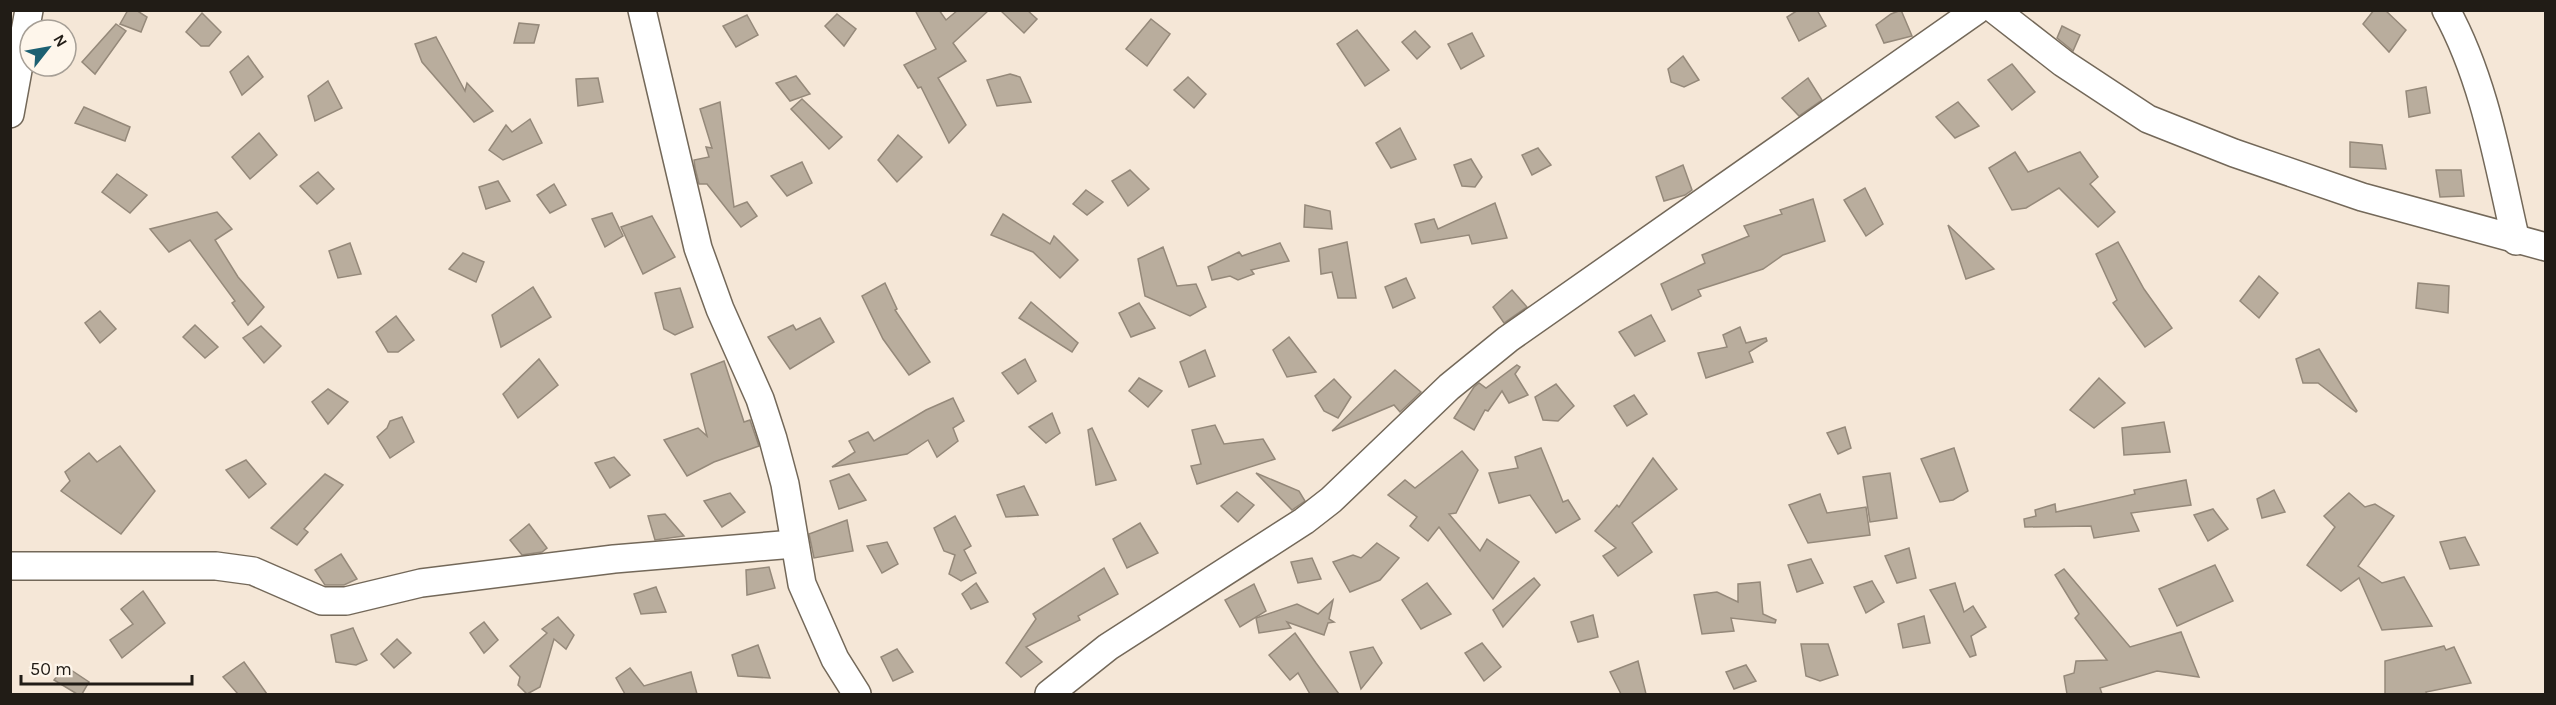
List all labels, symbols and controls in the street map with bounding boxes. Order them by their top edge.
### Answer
north arrow [18,18,78,78]
text: N [49,31,72,50]
scale bar [21,648,192,686]
text: 50 m [30,658,72,680]

